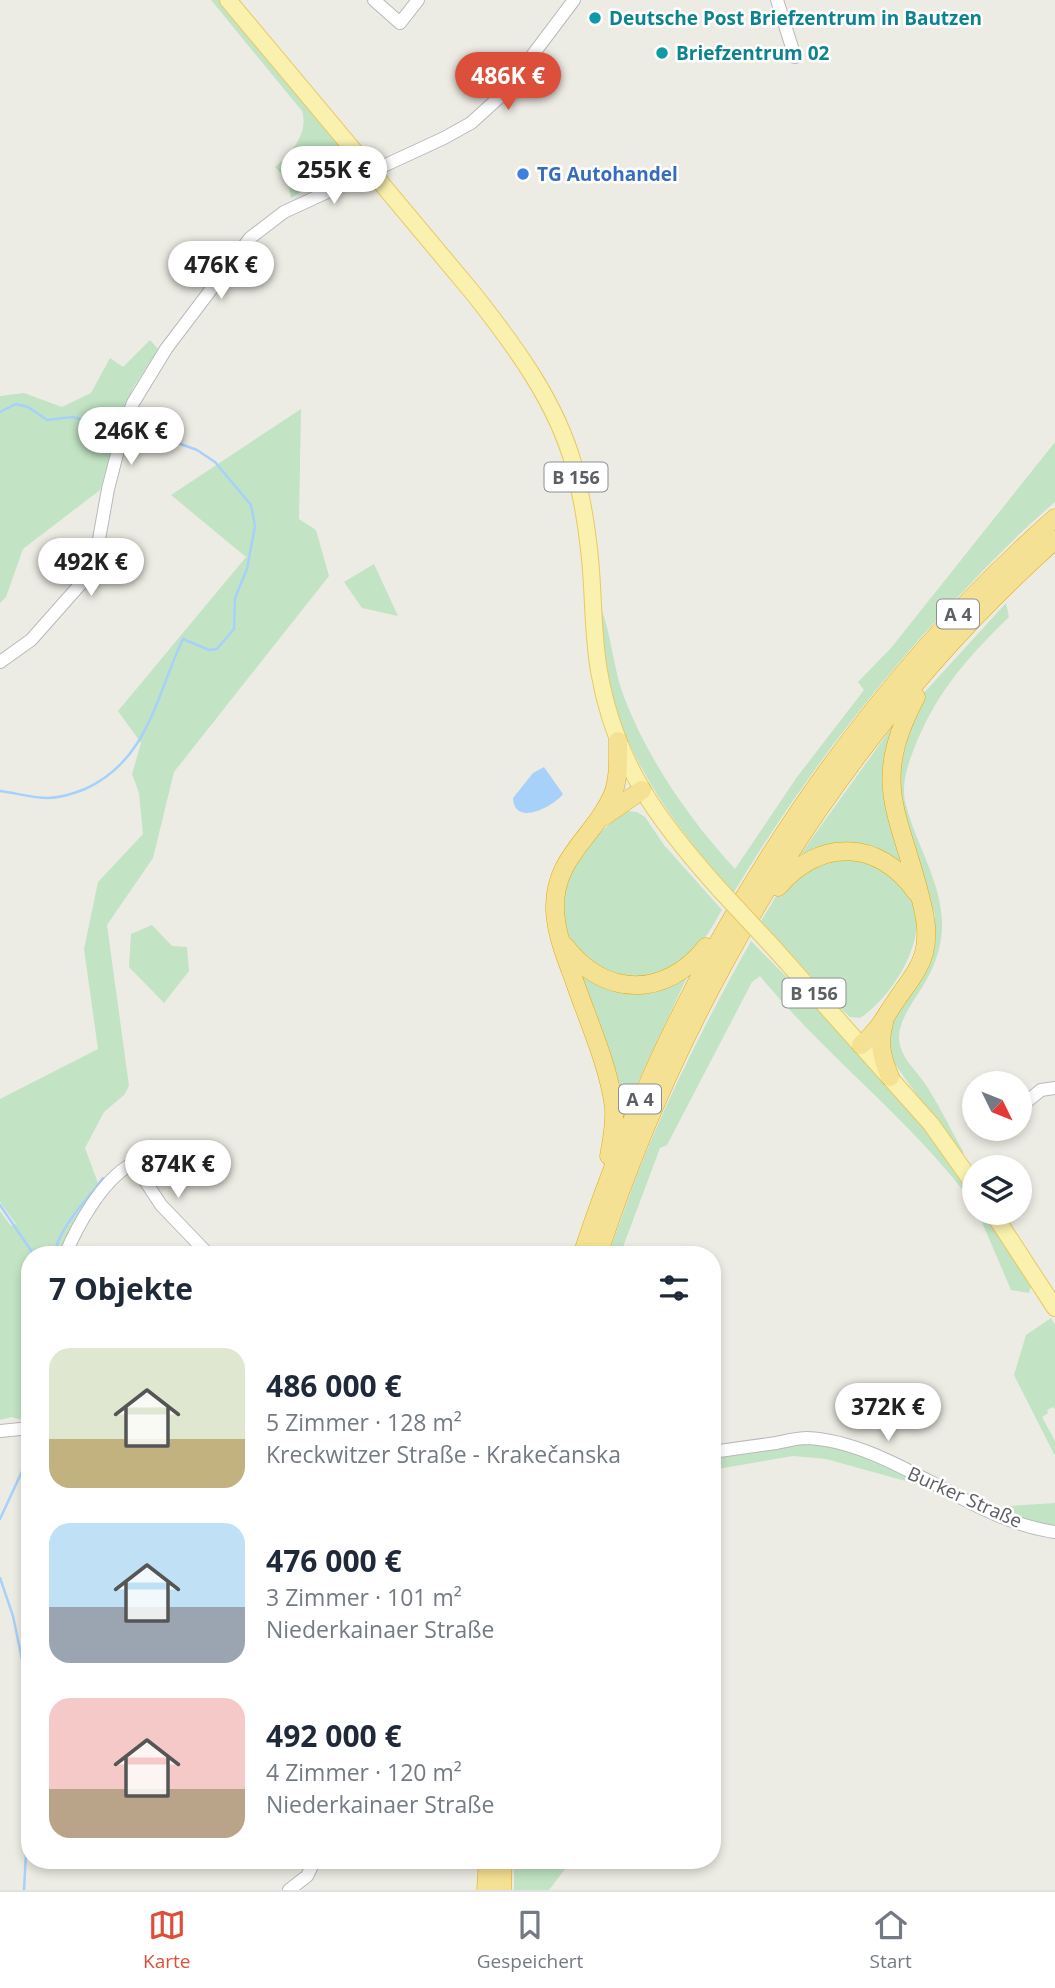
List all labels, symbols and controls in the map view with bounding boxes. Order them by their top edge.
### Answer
place label: Deutsche Post Briefzentrum in Bautzen [609,5,982,31]
marker: Deutsche Post Briefzentrum in Bautzen [587,10,603,26]
place label: Briefzentrum 02 [676,40,830,66]
marker: Briefzentrum 02 [654,45,670,61]
pin: 486K € [451,52,565,112]
text: 486K € [471,59,545,91]
pin: 255K € [277,146,391,206]
text: 255K € [297,153,371,185]
place label: TG Autohandel [537,161,678,187]
marker: TG Autohandel [515,166,531,182]
pin: 476K € [164,242,278,301]
text: 476K € [184,248,258,280]
pin: 246K € [74,407,188,467]
text: 246K € [94,414,168,446]
road number: B 156 [544,462,608,491]
pin: 492K € [34,538,148,598]
text: 492K € [54,545,128,577]
road number: A 4 [937,600,979,628]
road number: B 156 [782,978,846,1008]
north arrow [962,1071,1032,1141]
map controls [962,1071,1032,1225]
road number: A 4 [619,1084,661,1114]
pin: 874K € [121,1140,235,1200]
text: 874K € [141,1147,215,1179]
button: layers [962,1155,1032,1225]
text: 7 Objekte [49,1268,193,1309]
icon: filters [655,1269,693,1307]
text: 486 000 € [266,1365,402,1406]
icon: home [105,1376,189,1460]
pin: 372K € [831,1384,945,1443]
text: 372K € [851,1390,925,1422]
text: 5 Zimmer · 128 m² [266,1406,462,1438]
text: Kreckwitzer Straße - Krakečanska [266,1438,621,1470]
street label: Burker Straße [904,1460,1026,1534]
text: 476 000 € [266,1540,402,1581]
icon: home [105,1551,189,1635]
text: 3 Zimmer · 101 m² [266,1581,462,1613]
text: Niederkainaer Straße [266,1613,495,1645]
text: 492 000 € [266,1715,402,1756]
icon: home [105,1726,189,1810]
text: 4 Zimmer · 120 m² [266,1756,462,1788]
text: Niederkainaer Straße [266,1788,495,1820]
tab: Karte [143,1906,191,1974]
tab: Gespeichert [477,1906,583,1974]
tab: Start [870,1906,912,1974]

